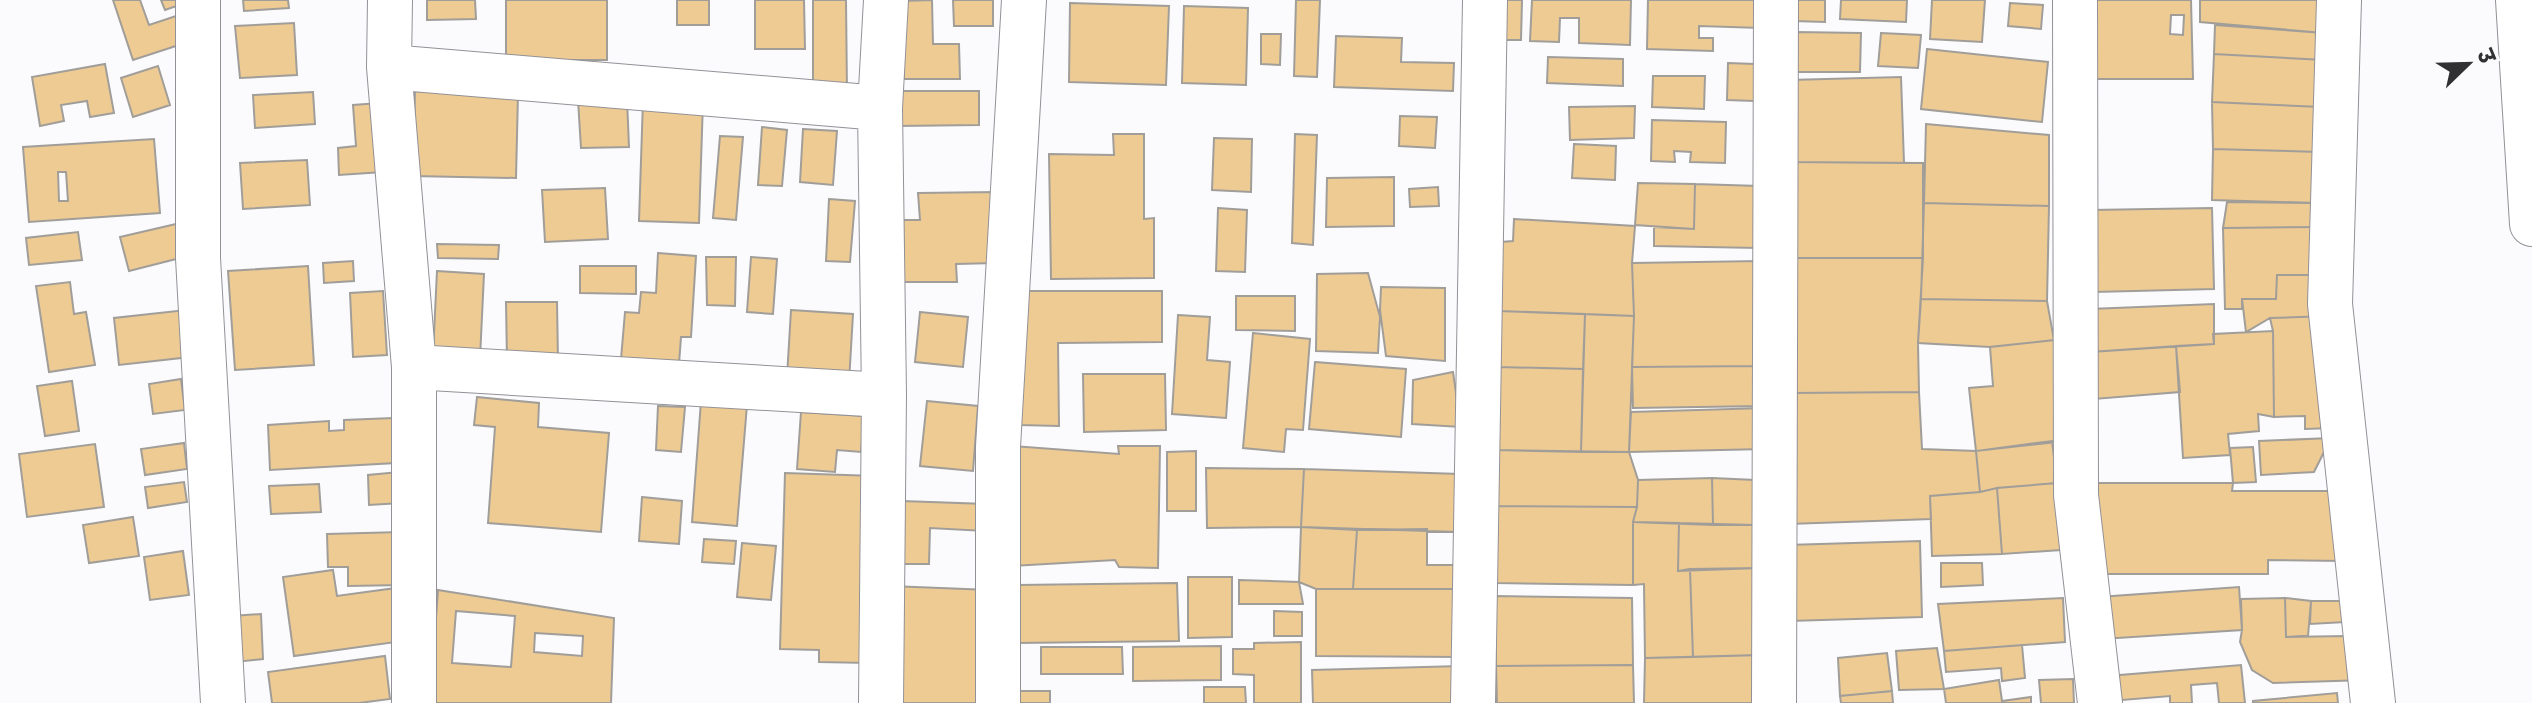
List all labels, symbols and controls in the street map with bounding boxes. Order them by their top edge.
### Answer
north arrow [2428,24,2508,104]
text: उ [2469,44,2503,69]

